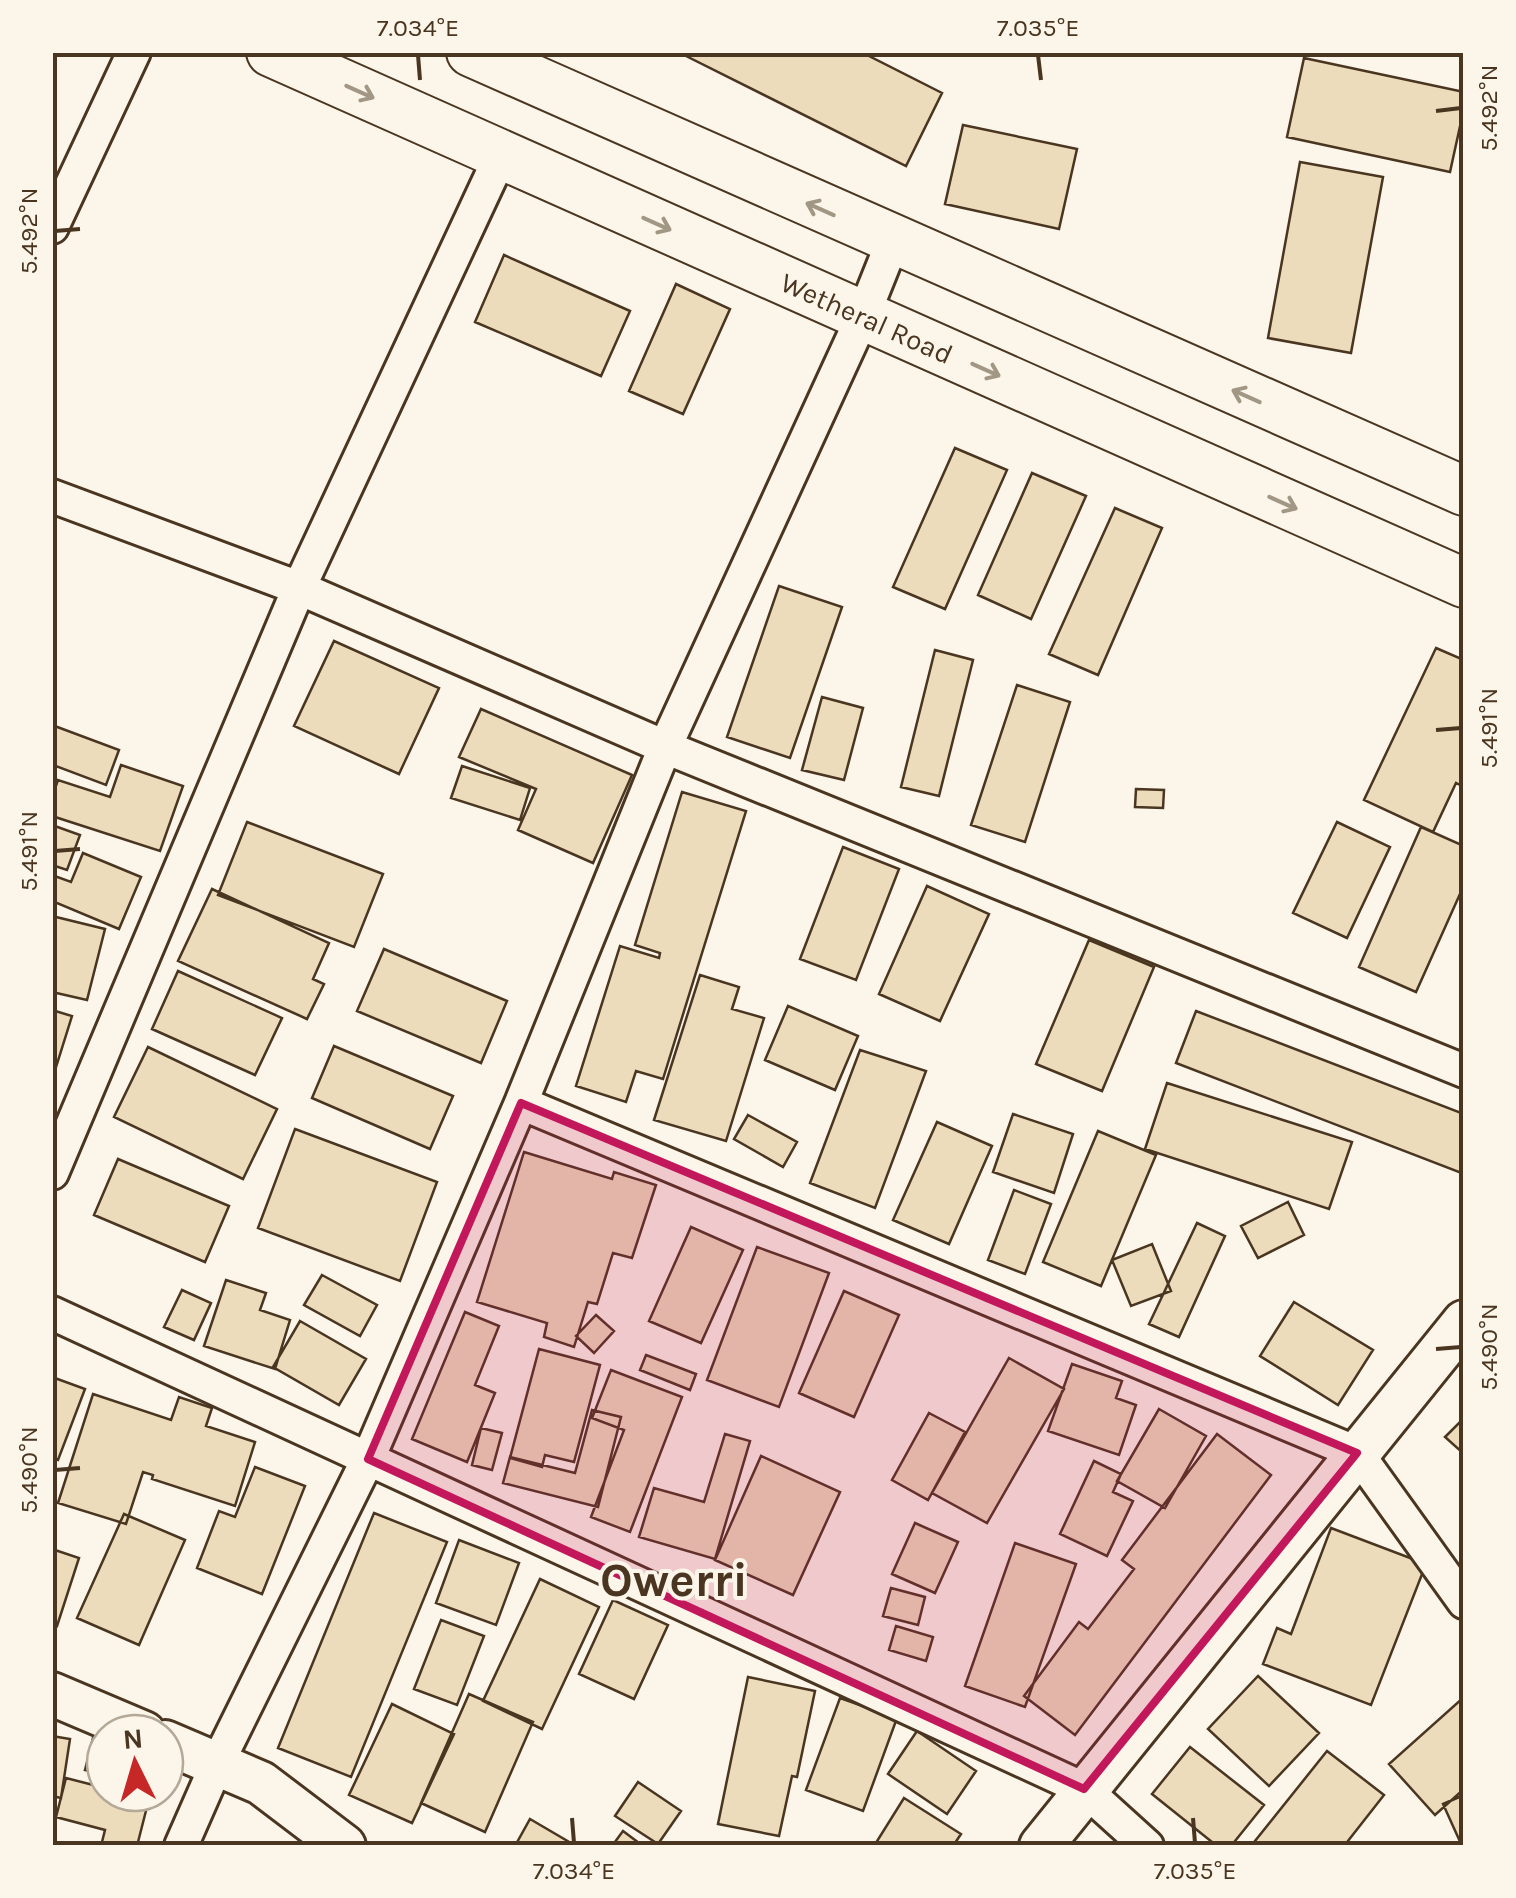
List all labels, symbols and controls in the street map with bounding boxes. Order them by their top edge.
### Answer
text: 7.034°E [377,13,459,42]
text: 7.035°E [997,13,1079,42]
text: 5.492°N [1474,64,1503,152]
one-way arrow [344,84,374,103]
text: 5.492°N [14,187,43,275]
one-way arrow [805,199,836,217]
one-way arrow [641,216,672,234]
street label: Wetheral Road [776,266,958,371]
one-way arrow [970,362,1001,380]
one-way arrow [1231,386,1262,404]
one-way arrow [1267,495,1298,513]
text: 5.491°N [1474,688,1503,768]
text: 5.491°N [14,811,43,891]
text: 5.490°N [1474,1303,1503,1391]
text: 5.490°N [14,1426,43,1514]
district label: Owerri [600,1552,748,1608]
north arrow [85,1713,185,1813]
text: N [121,1721,144,1756]
text: 7.034°E [533,1856,615,1885]
text: 7.035°E [1154,1856,1236,1885]

